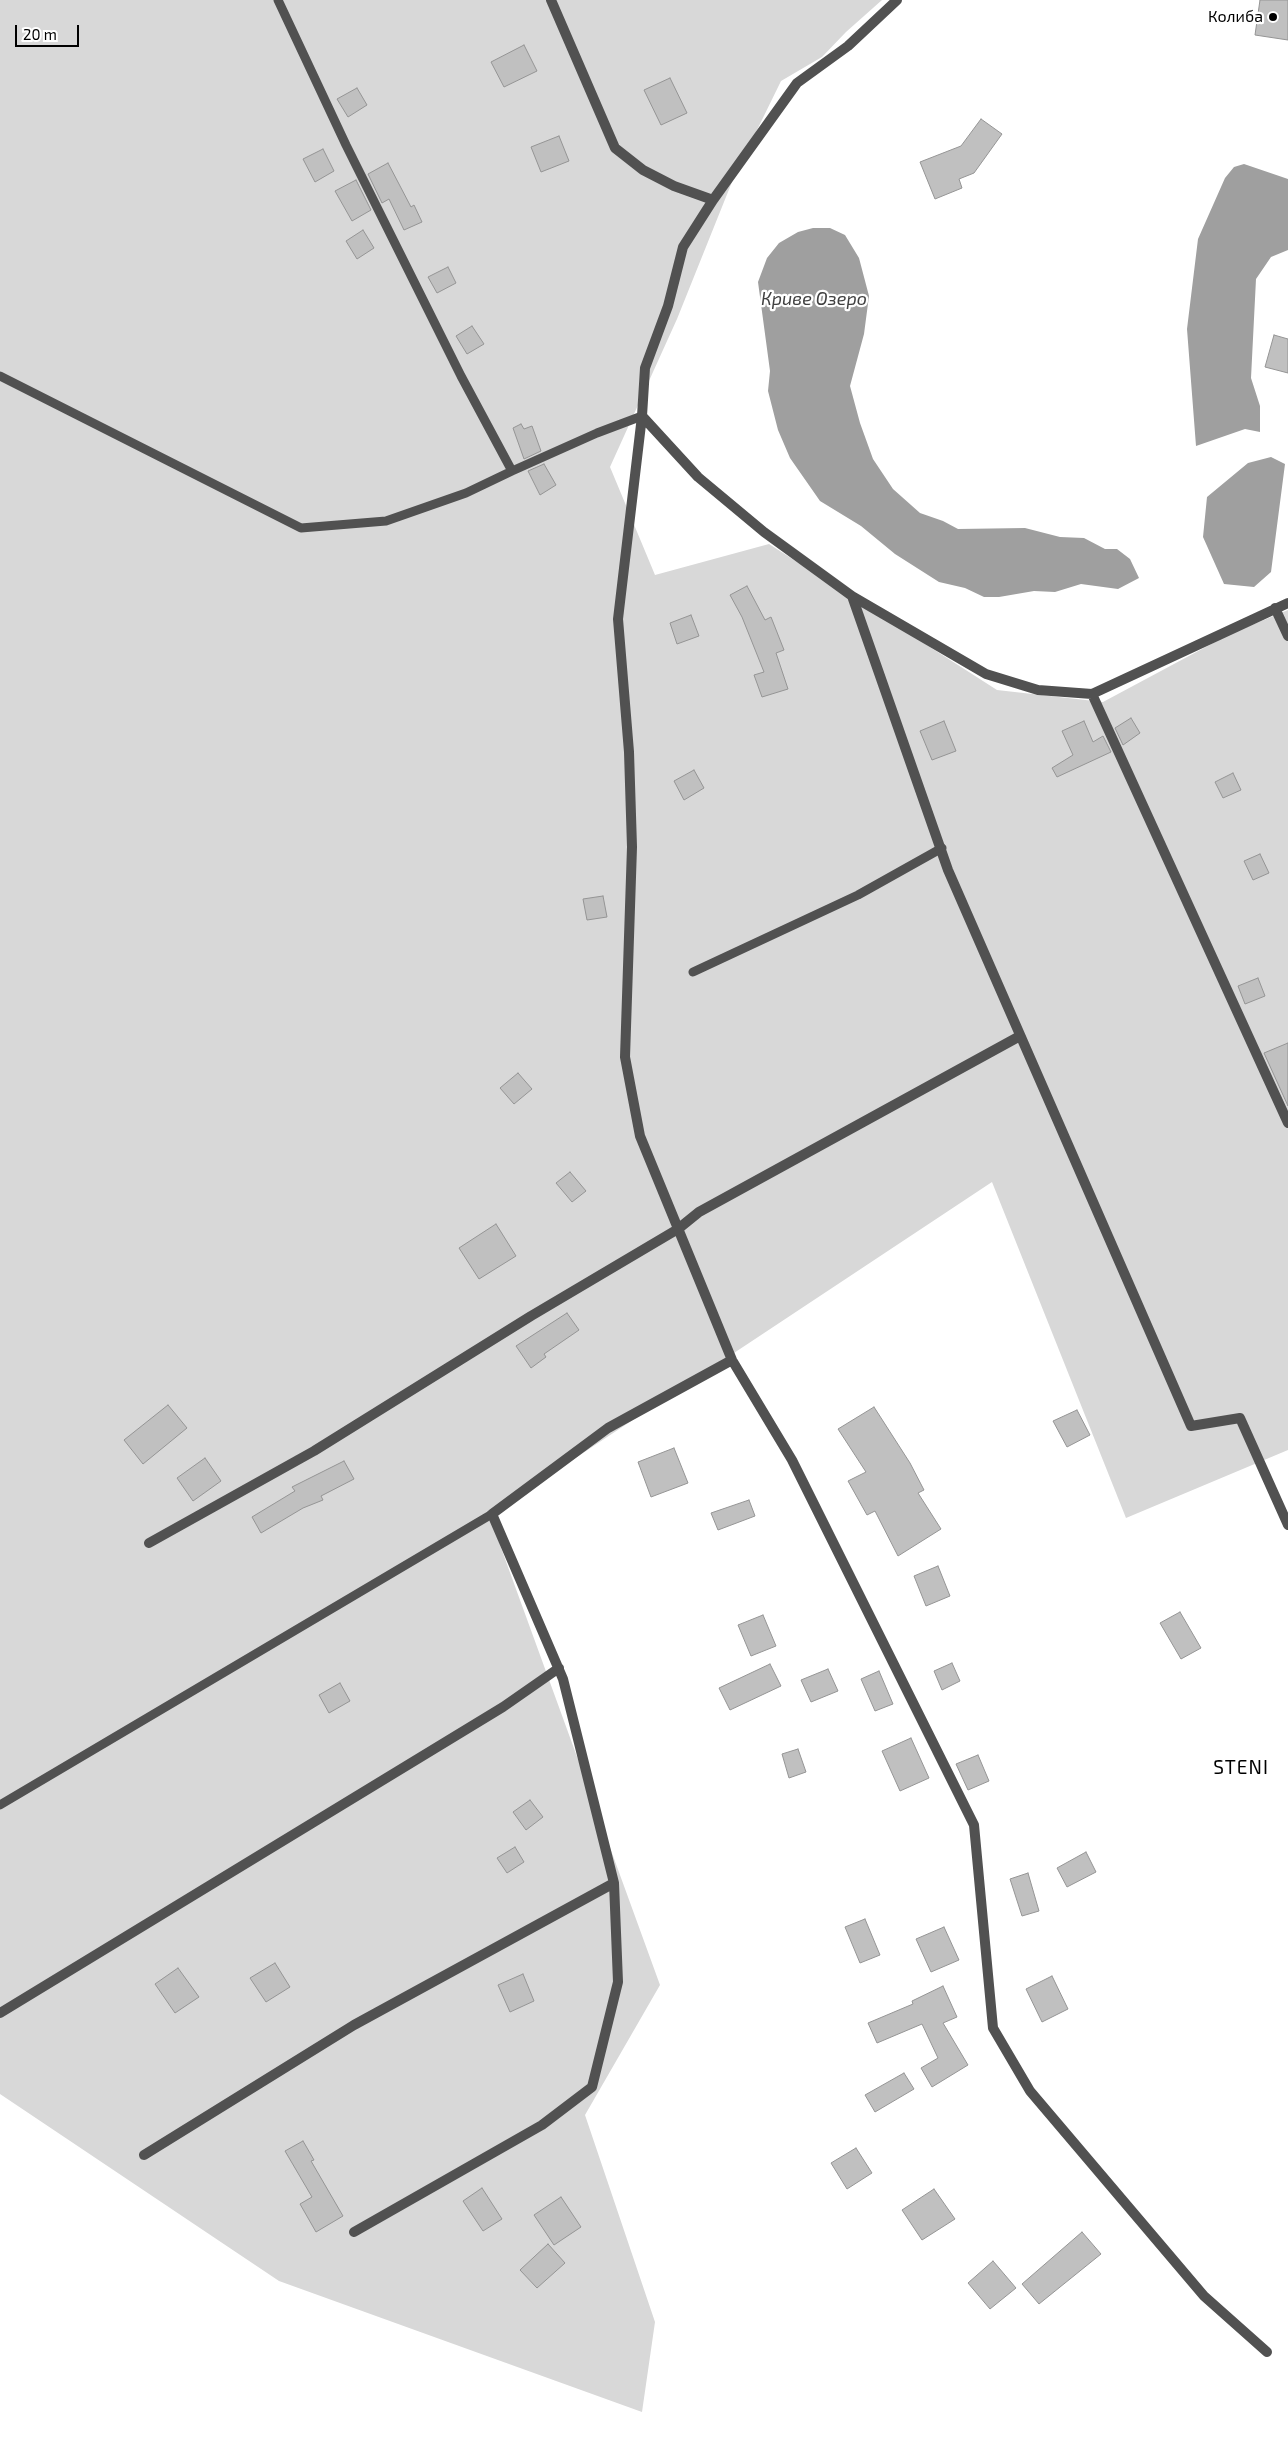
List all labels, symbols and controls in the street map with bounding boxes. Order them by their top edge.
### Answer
place label: Колиба [1208,7,1263,27]
marker: Колиба [1267,11,1279,23]
scale bar [18,15,81,47]
text: 20 m [23,25,57,43]
water label: Криве Озеро [761,288,867,310]
district label: STENI [1213,1757,1269,1779]

